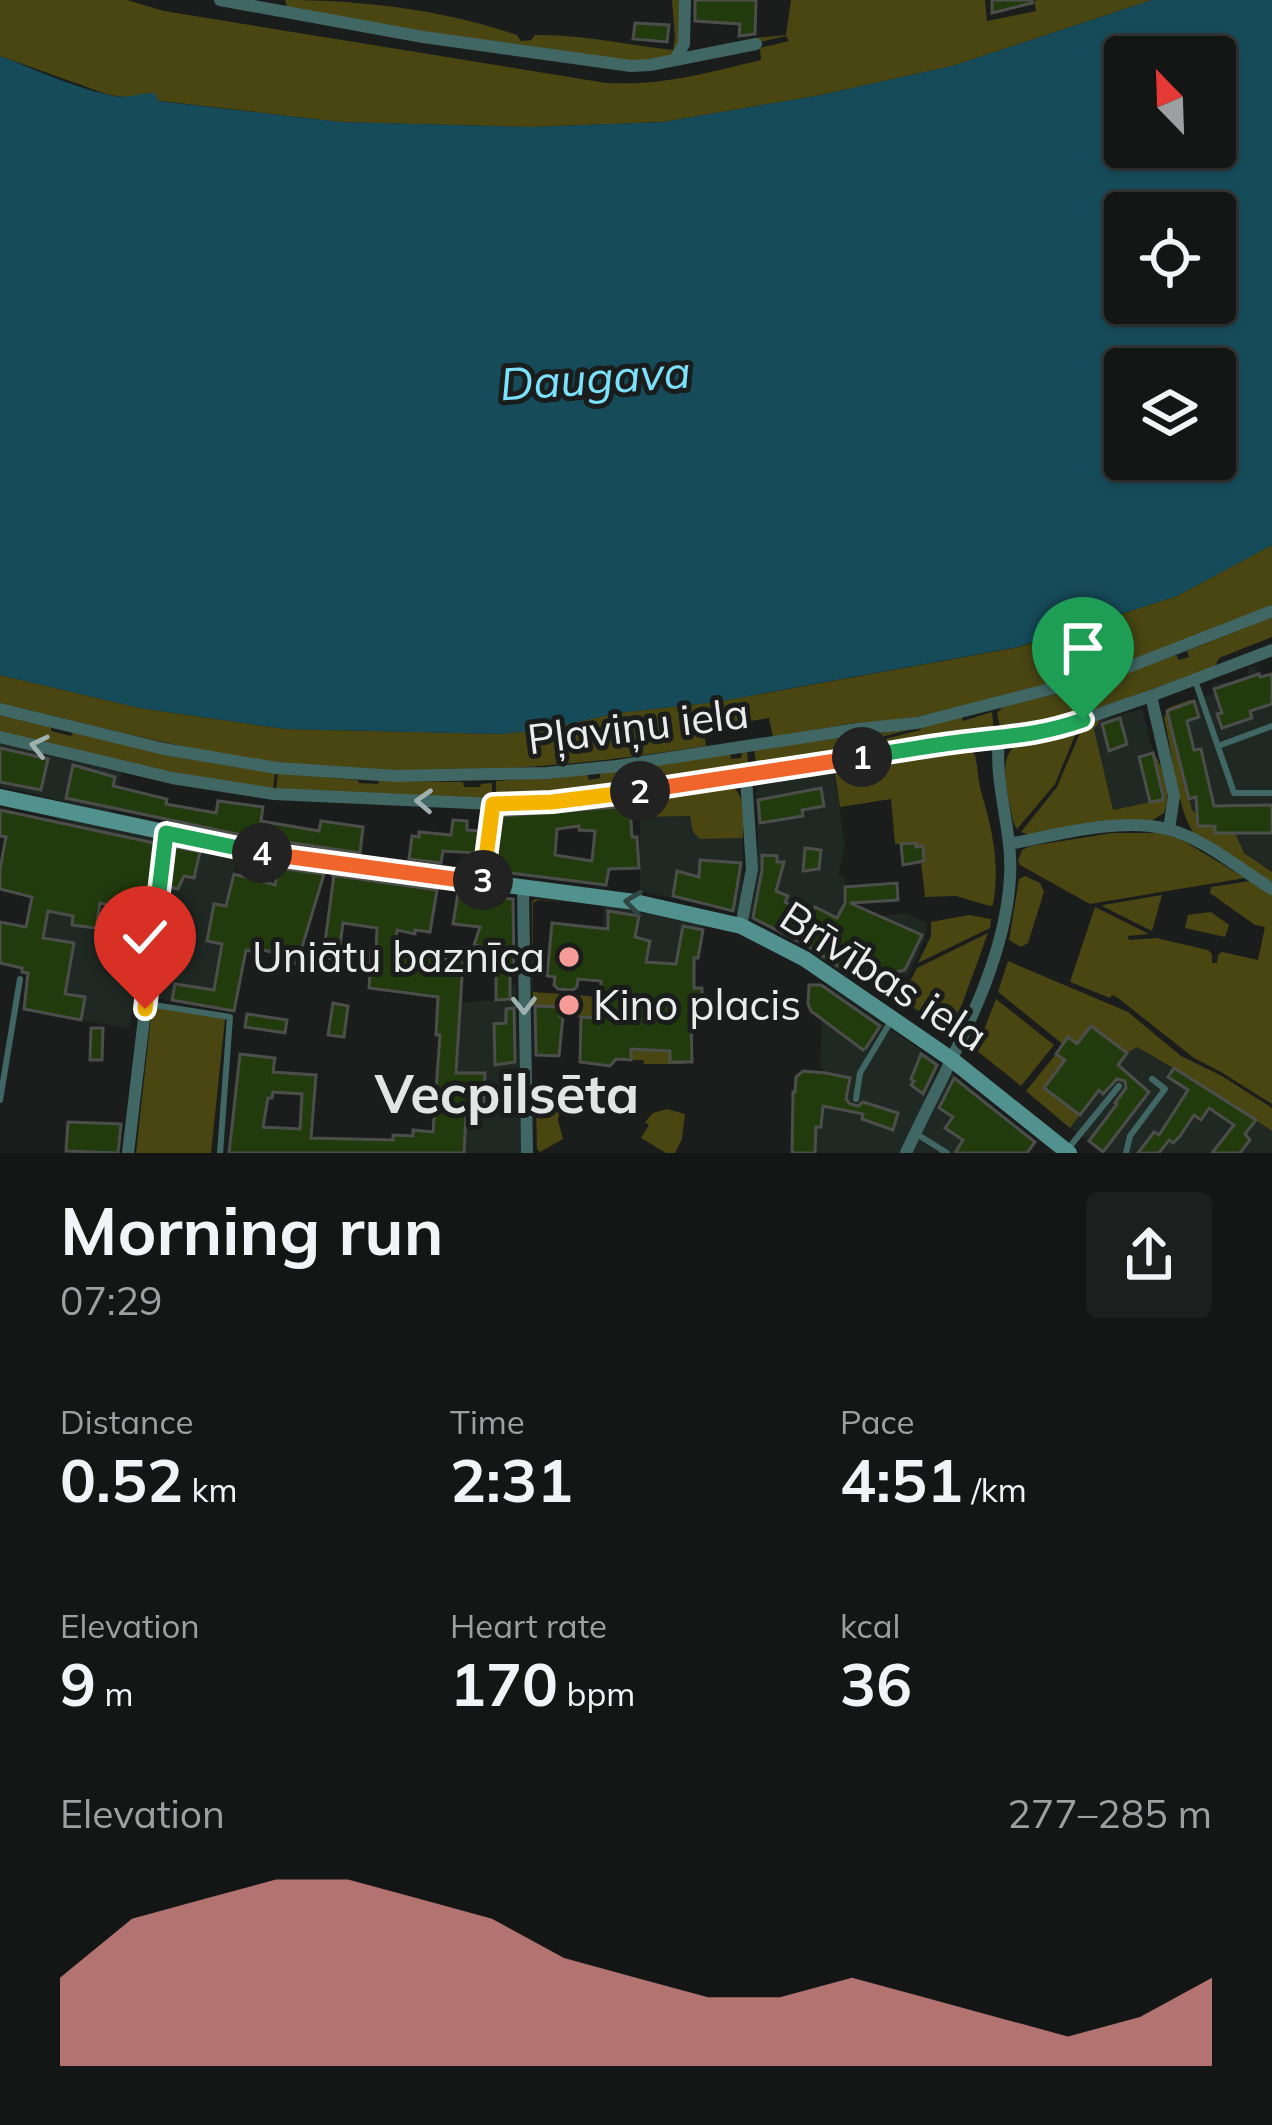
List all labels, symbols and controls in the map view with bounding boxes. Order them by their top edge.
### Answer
north arrow [1104,36,1236,168]
map controls [1104,36,1236,480]
button: locate [1104,192,1236,324]
water label: Daugava [498,342,692,412]
button: layers [1104,348,1236,480]
pin [1032,597,1134,720]
icon: arrive [1050,615,1116,681]
street label: Pļaviņu iela [524,686,752,766]
pin: 1 [832,727,892,787]
one-way arrow [30,735,50,760]
text: 1 [852,736,872,777]
pin: 2 [610,761,670,821]
text: 2 [630,770,650,811]
one-way arrow [414,788,433,814]
pin: 4 [232,823,292,883]
text: 4 [252,832,272,873]
pin: 3 [453,850,513,910]
text: 3 [473,859,493,900]
pin [94,886,196,1009]
street label: Brīvības iela [771,889,998,1062]
one-way arrow [623,890,643,916]
icon: check [112,904,178,970]
place label: Uniātu baznīca [252,930,545,983]
marker: Uniātu baznīca [556,944,582,970]
place label: Kino placis [593,978,801,1031]
marker: Kino placis [556,992,582,1018]
one-way arrow [511,997,537,1015]
district label: Vecpilsēta [374,1059,639,1127]
text: Morning run [60,1189,443,1272]
button: share [1086,1192,1212,1318]
text: 07:29 [60,1276,163,1325]
text: Distance [60,1401,193,1442]
text: Time [450,1401,525,1442]
text: Pace [840,1401,914,1442]
text: 0.52 [60,1442,183,1517]
text: 2:31 [450,1442,573,1517]
text: 4:51 [840,1442,963,1517]
text: km [183,1469,237,1510]
text: /km [963,1469,1027,1510]
text: Elevation [60,1605,200,1646]
text: Heart rate [450,1605,607,1646]
text: kcal [840,1605,900,1646]
text: 9 [60,1646,96,1721]
text: 170 [450,1646,558,1721]
text: 36 [840,1646,912,1721]
text: m [96,1673,134,1714]
text: bpm [558,1673,635,1714]
text: Elevation [60,1789,225,1838]
text: 277–285 m [1007,1789,1212,1838]

